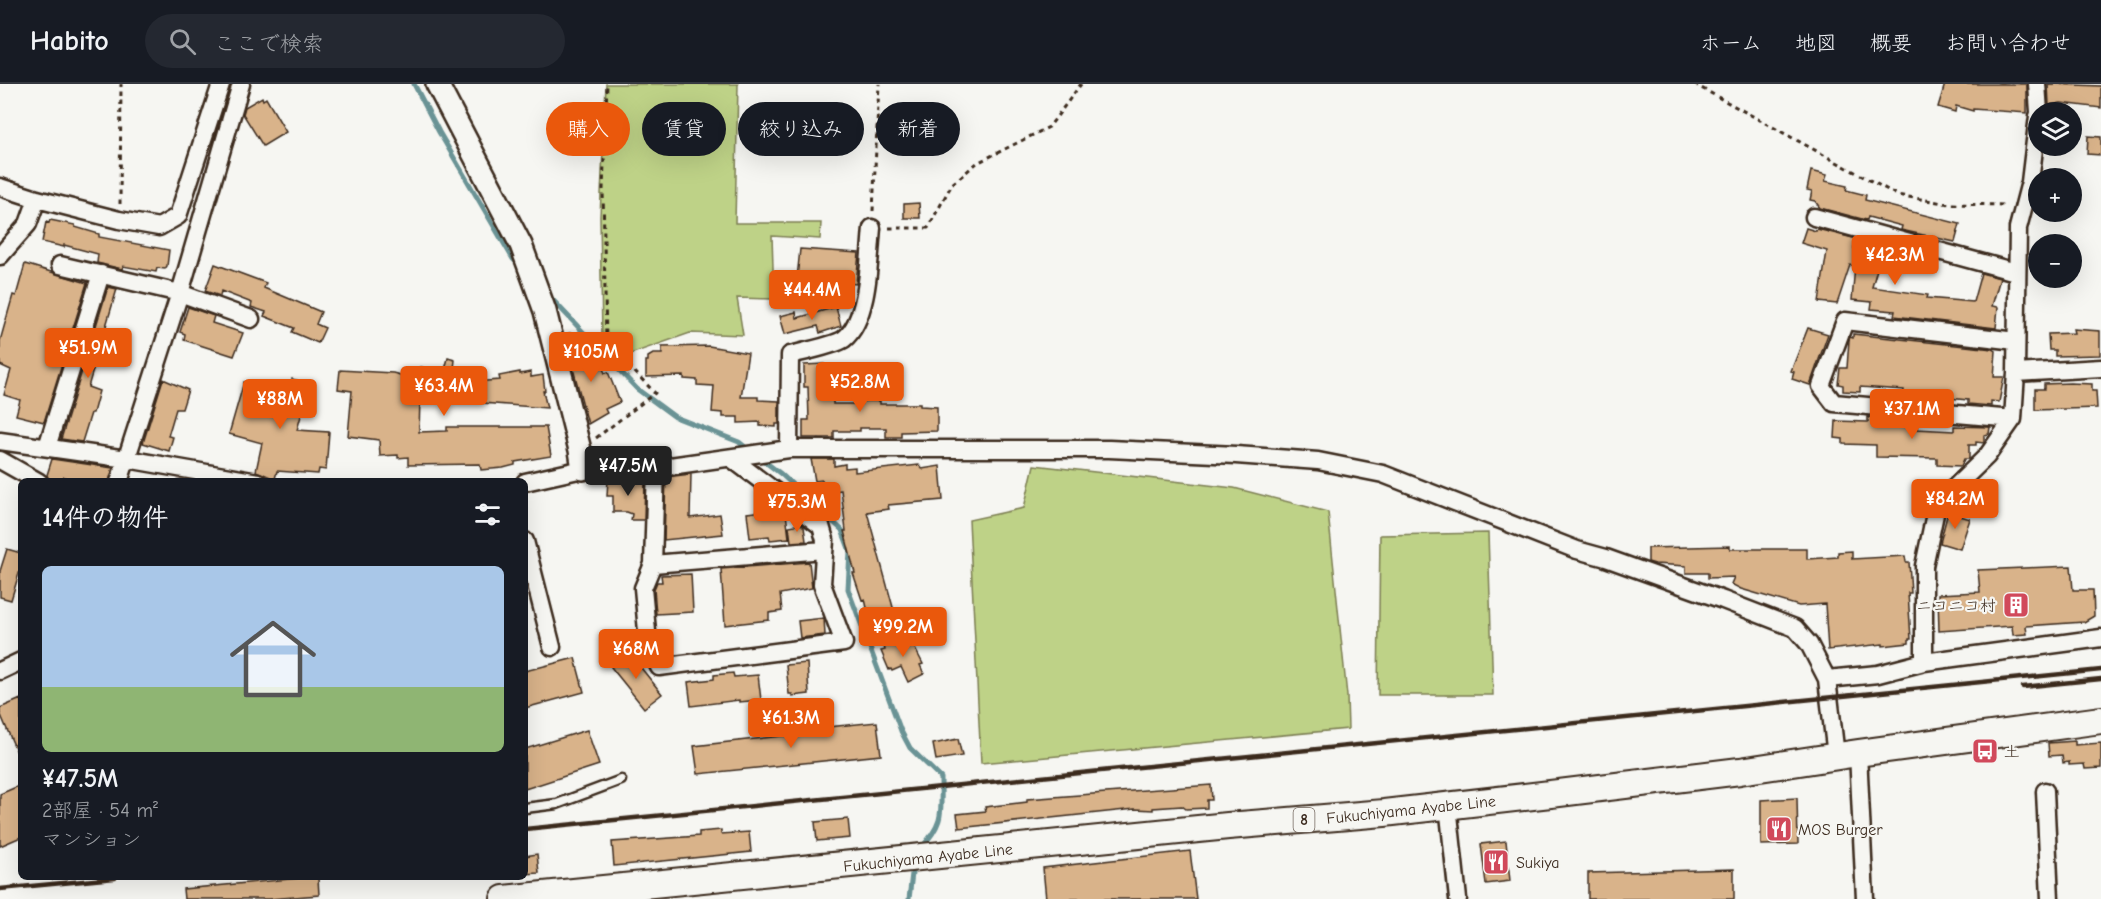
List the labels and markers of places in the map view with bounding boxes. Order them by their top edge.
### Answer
pin: ¥42.3M [1846,235,1944,286]
pin: ¥44.4M [763,270,861,321]
pin: ¥51.9M [39,328,137,379]
pin: ¥105M [549,332,633,383]
pin: ¥52.8M [811,362,909,413]
pin: ¥63.4M [395,366,493,417]
pin: ¥88M [244,379,316,430]
pin: ¥37.1M [1863,389,1961,440]
pin: ¥47.5M [579,446,677,497]
pin: ¥84.2M [1906,479,2004,530]
pin: ¥75.3M [748,482,846,533]
building icon: ニコニコ村 [2001,590,2031,620]
place label: ニコニコ村 [1916,597,1996,615]
pin: ¥99.2M [854,607,952,658]
pin: ¥68M [600,629,672,680]
pin: ¥61.3M [742,698,840,749]
bus stop icon: 土 [1970,736,2000,766]
place label: 土 [2004,743,2020,761]
restaurant icon: MOS Burger [1764,814,1794,844]
place label: MOS Burger [1798,821,1883,839]
restaurant icon: Sukiya [1481,847,1511,877]
place label: Sukiya [1516,854,1560,872]

